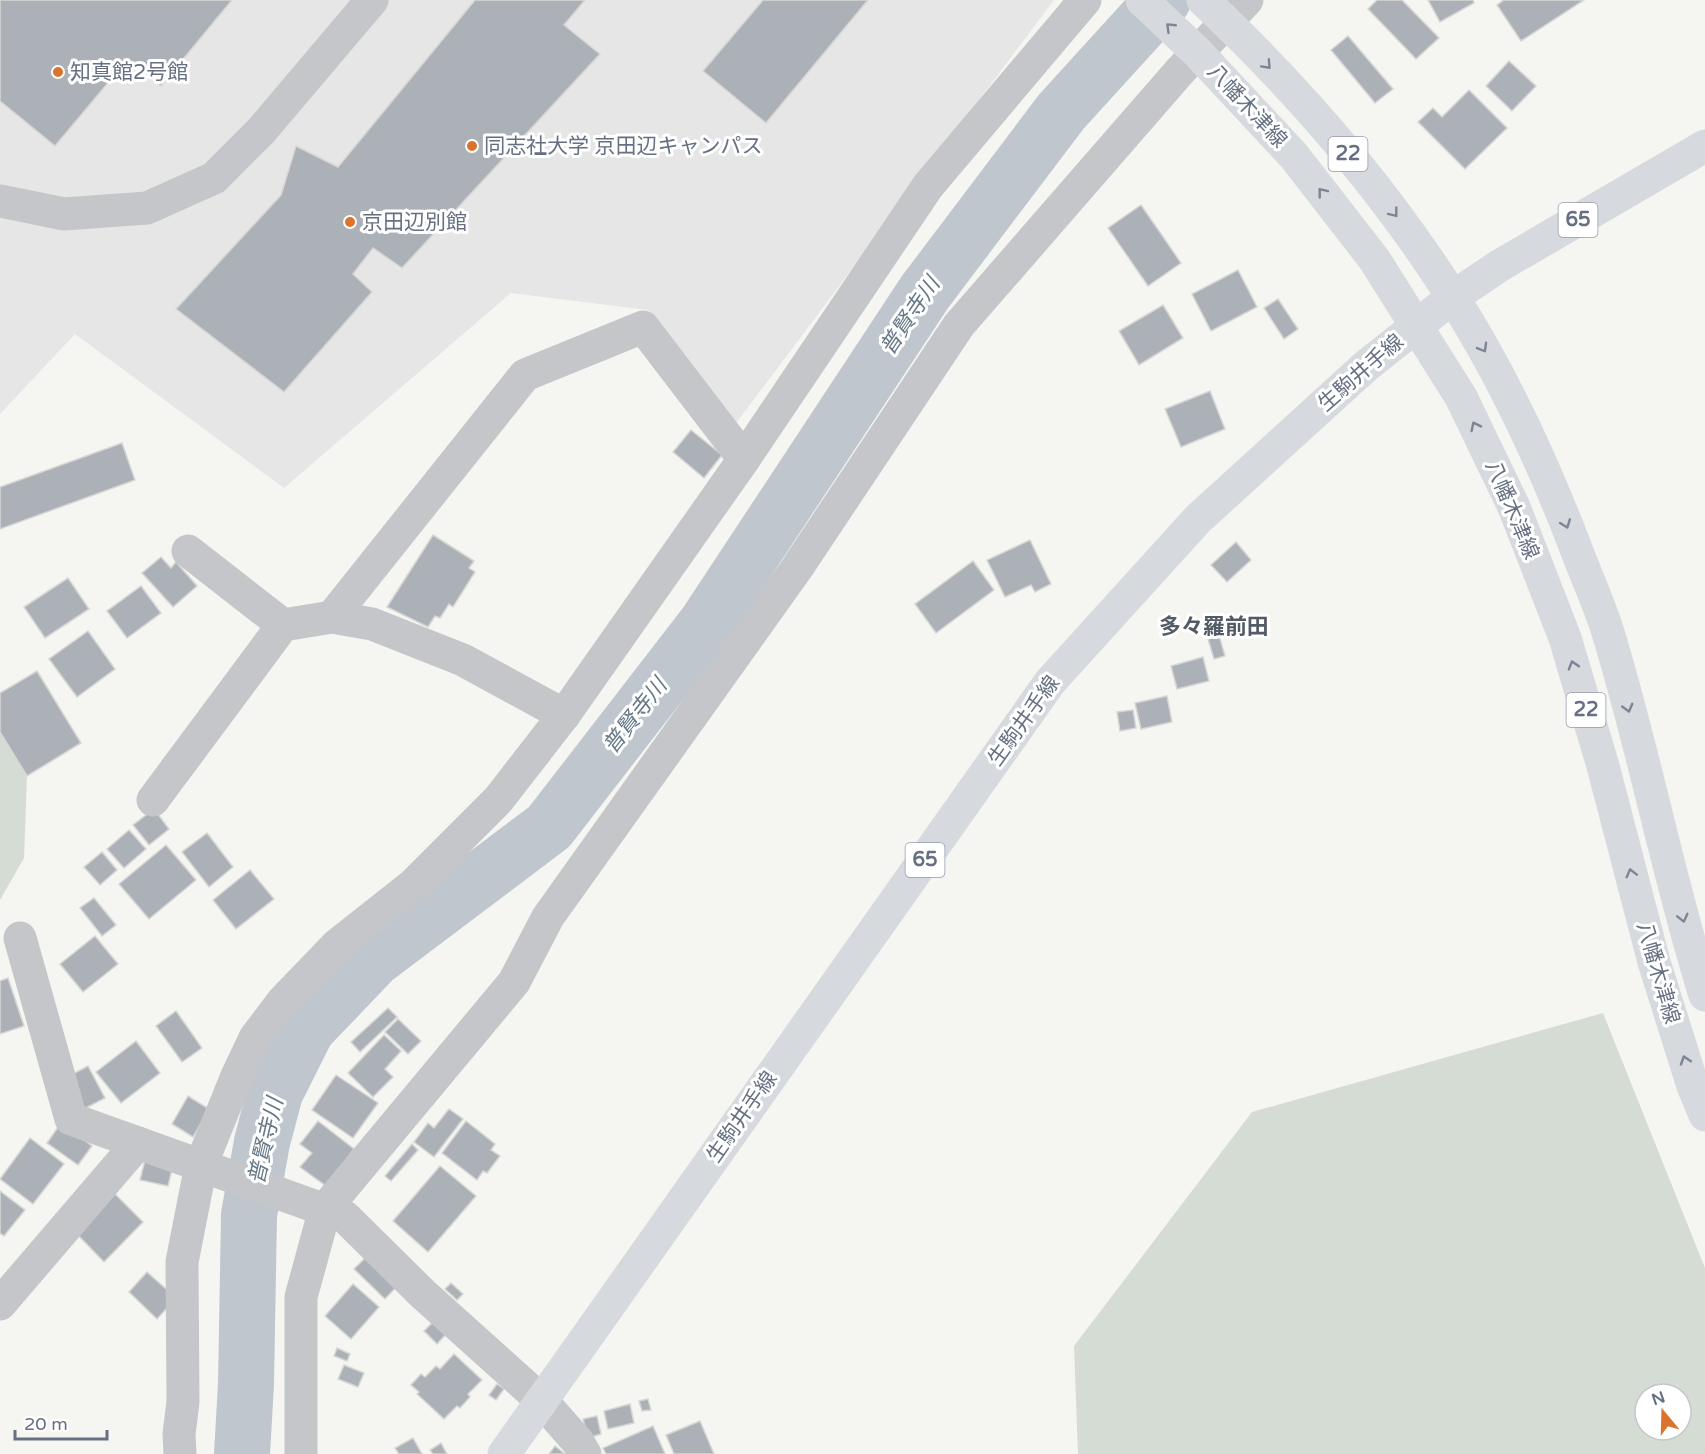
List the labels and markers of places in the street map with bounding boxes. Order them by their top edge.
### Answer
place label: 知真館2号館 [70,60,188,85]
marker: 知真館2号館 [51,65,65,79]
place label: 同志社大学 京田辺キャンパス [484,134,762,159]
marker: 同志社大学 京田辺キャンパス [465,139,479,153]
place label: 京田辺別館 [362,210,467,235]
marker: 京田辺別館 [343,215,357,229]

